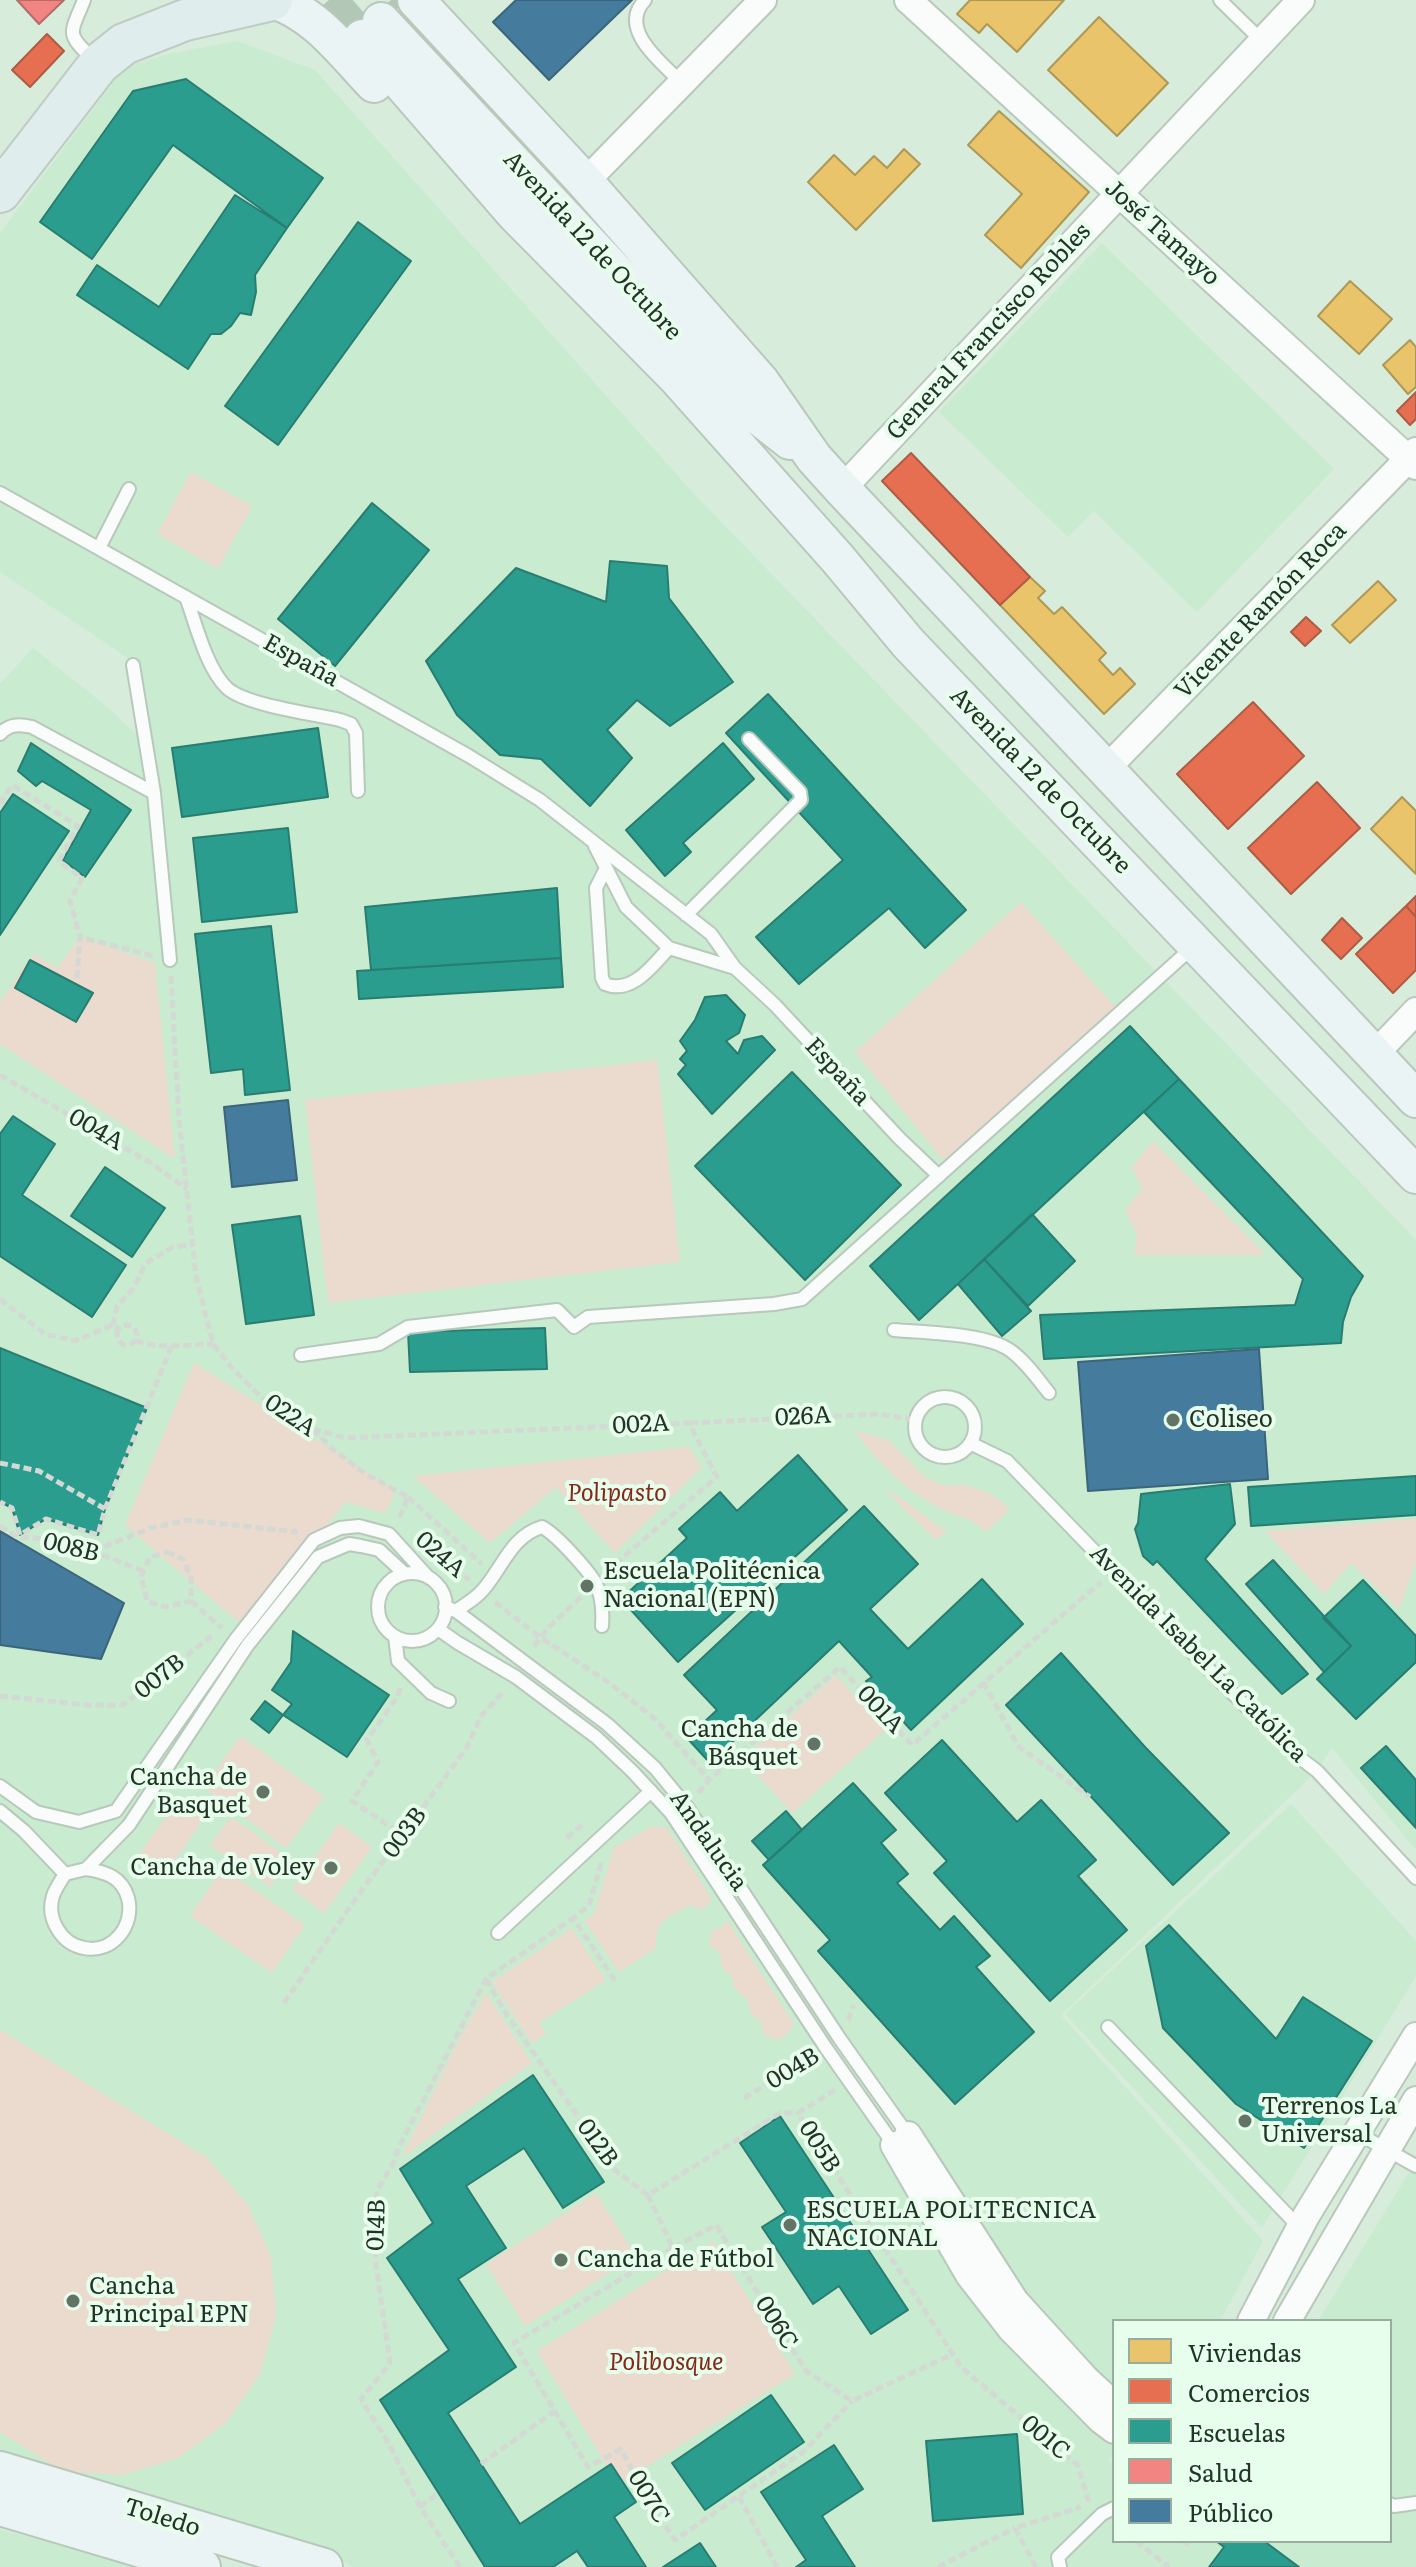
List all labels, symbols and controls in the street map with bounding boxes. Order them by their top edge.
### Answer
street label: Avenida 12 de Octubre [497,145,687,347]
street label: José Tamayo [1098,174,1226,292]
street label: General Francisco Robles [881,218,1097,446]
street label: Vicente Ramón Roca [1169,517,1353,705]
street label: España [258,628,344,694]
street label: Avenida 12 de Octubre [943,682,1137,880]
street label: España [798,1032,876,1112]
street label: 004A [63,1103,129,1157]
street label: 022A [259,1389,321,1443]
street label: 026A [774,1401,832,1433]
place label: Coliseo [1189,1406,1273,1434]
street label: 002A [612,1409,670,1441]
marker: Coliseo [1164,1411,1182,1429]
park label: Polipasto [567,1480,667,1508]
street label: 024A [409,1526,471,1584]
street label: 008B [40,1527,102,1569]
street label: Avenida Isabel La Católica [1083,1539,1313,1769]
place label: Escuela Politécnica Nacional (EPN) [603,1558,820,1614]
marker: Escuela Politécnica Nacional (EPN) [578,1577,596,1595]
street label: 007B [129,1648,191,1706]
street label: 001A [851,1680,909,1740]
place label: Cancha de Básquet [681,1716,798,1772]
marker: Cancha de Básquet [805,1735,823,1753]
place label: Cancha de Basquet [130,1764,247,1820]
marker: Cancha de Basquet [254,1783,272,1801]
street label: Andalucia [663,1785,753,1897]
street label: 003B [377,1802,433,1864]
place label: Cancha de Voley [130,1854,315,1882]
marker: Cancha de Voley [322,1859,340,1877]
street label: 004B [761,2042,825,2096]
place label: Terrenos La Universal [1261,2093,1397,2149]
marker: Terrenos La Universal [1236,2112,1254,2130]
street label: 012B [570,2114,624,2172]
street label: 005B [792,2116,846,2178]
place label: ESCUELA POLITECNICA NACIONAL [806,2197,1096,2253]
street label: 014B [362,2199,392,2251]
marker: ESCUELA POLITECNICA NACIONAL [781,2216,799,2234]
place label: Cancha de Fútbol [577,2246,774,2274]
marker: Cancha de Fútbol [552,2251,570,2269]
place label: Cancha Principal EPN [89,2273,249,2329]
street label: 006C [749,2291,803,2355]
marker: Cancha Principal EPN [64,2292,82,2310]
legend [1112,2319,1392,2543]
text: Viviendas [1188,2334,1301,2369]
park label: Polibosque [609,2349,723,2377]
text: Comercios [1188,2374,1310,2409]
street label: 001C [1015,2410,1075,2466]
text: Escuelas [1188,2414,1285,2449]
text: Salud [1188,2454,1253,2489]
street label: 007C [621,2465,675,2529]
street label: Toledo [120,2493,204,2543]
text: Público [1188,2494,1273,2529]

